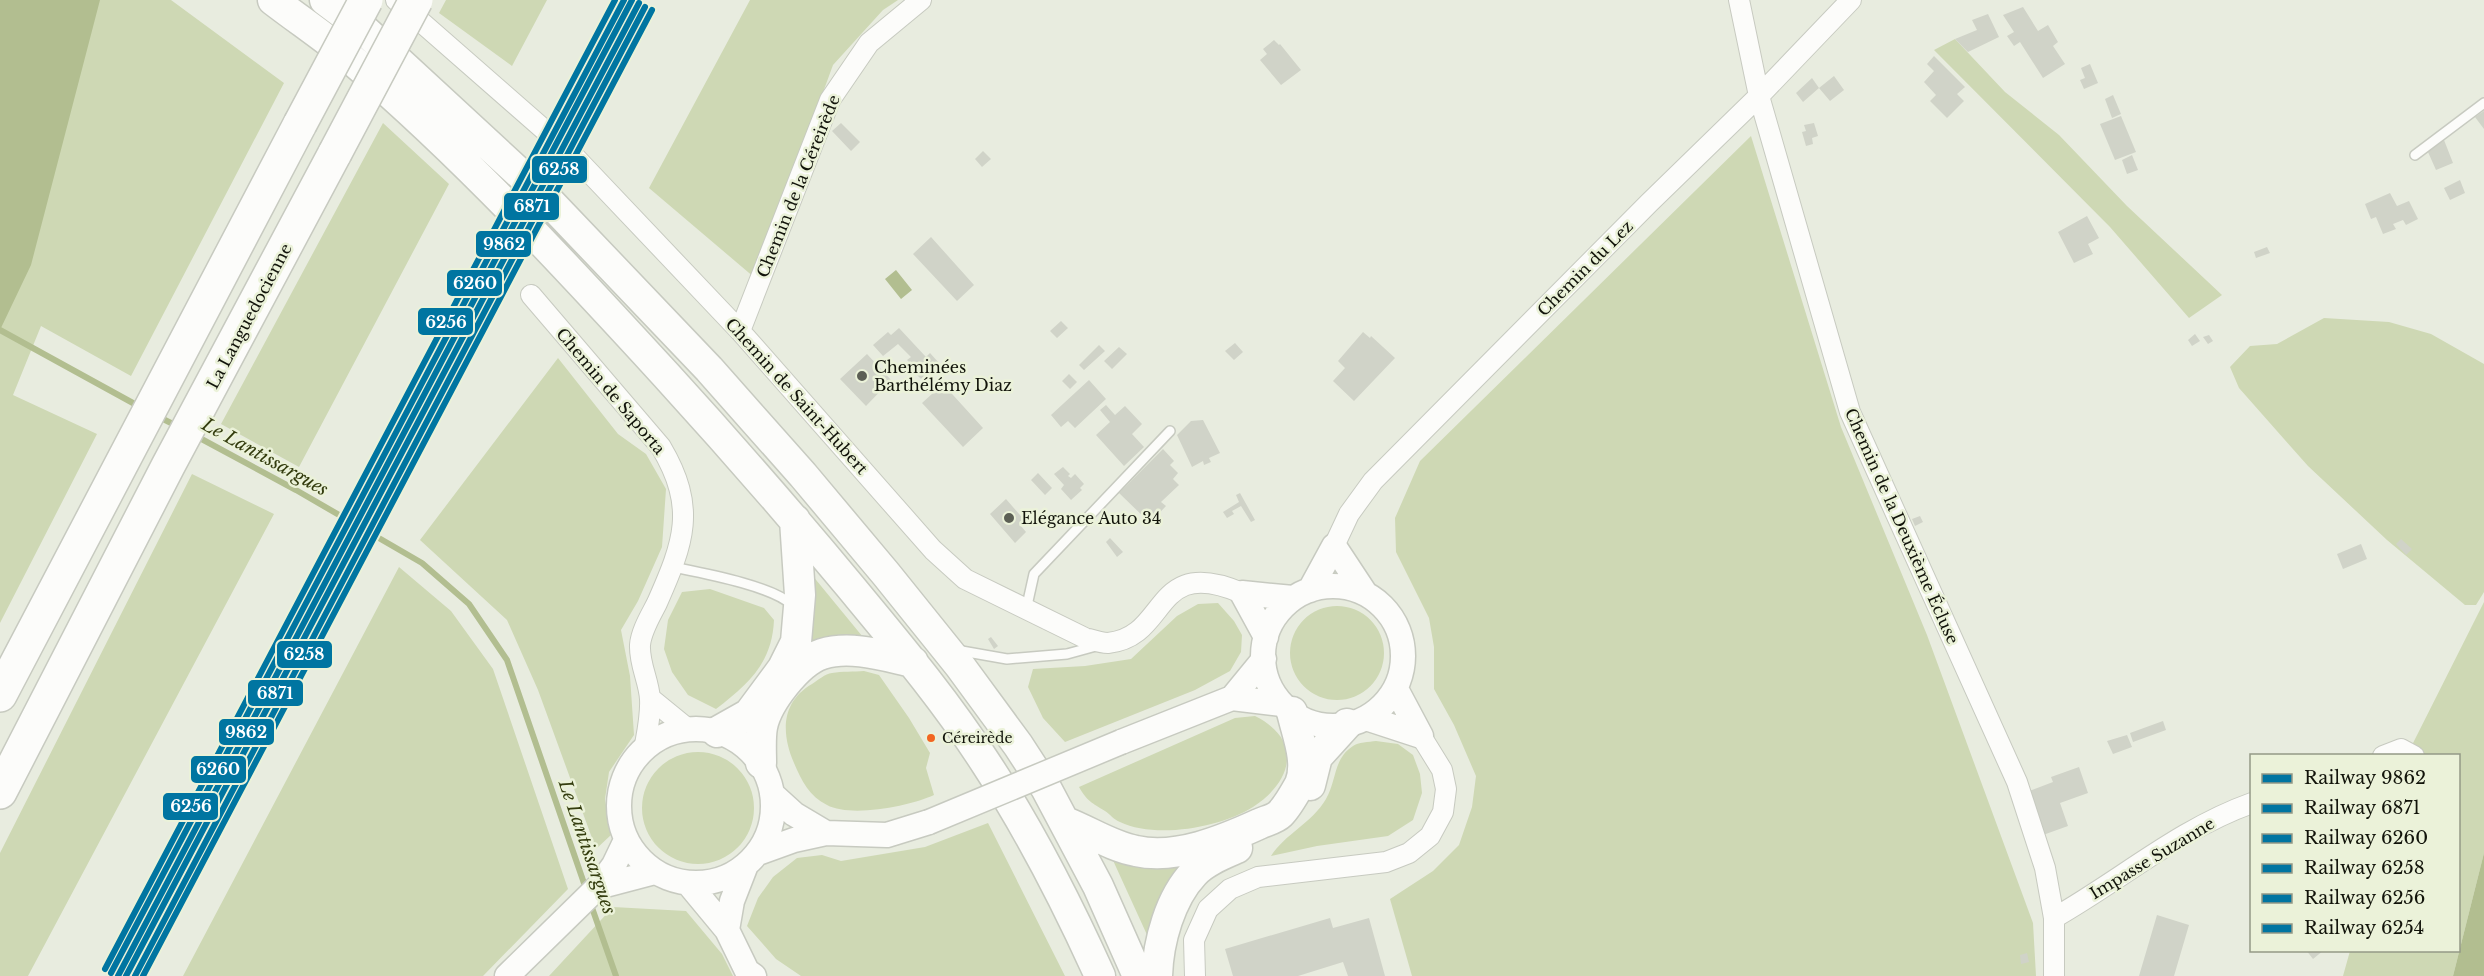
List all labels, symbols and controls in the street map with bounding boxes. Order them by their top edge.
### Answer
street label: Chemin de la Céreirède [752,92,844,280]
line badge: 6258 [531,155,588,184]
text: 6258 [539,159,579,179]
line badge: 6871 [503,192,560,221]
text: 6871 [514,196,550,216]
street label: Chemin du Lez [1533,216,1637,320]
line badge: 9862 [475,230,532,258]
text: 9862 [483,234,525,254]
street label: La Languedocienne [202,240,296,392]
line badge: 6260 [446,269,503,297]
text: 6260 [453,273,497,293]
line badge: 6256 [417,307,474,336]
text: 6256 [425,312,467,332]
street label: Chemin de Saint-Hubert [722,314,872,478]
street label: Chemin de Saporta [552,324,670,458]
place label: Cheminées Barthélémy Diaz [874,357,1012,395]
marker: Cheminées Barthélémy Diaz [855,369,869,383]
street label: Chemin de la Deuxième Écluse [1841,405,1963,647]
water label: Le Lantissargues [197,413,332,501]
place label: Elégance Auto 34 [1021,508,1161,528]
marker: Elégance Auto 34 [1002,511,1016,525]
line badge: 6258 [276,640,333,669]
text: 6258 [284,644,324,664]
line badge: 6871 [247,679,304,707]
text: 6871 [257,683,293,703]
line badge: 9862 [218,718,275,746]
text: 9862 [225,722,267,742]
place label: Céreirède [942,729,1013,747]
marker: Céreirède [925,732,937,744]
legend [2250,754,2460,952]
line badge: 6260 [190,755,247,784]
text: 6260 [196,759,240,779]
text: Railway 9862 [2304,767,2426,789]
water label: Le Lantissargues [553,776,620,917]
line badge: 6256 [162,792,219,821]
text: 6256 [170,796,212,816]
text: Railway 6871 [2304,797,2420,819]
street label: Impasse Suzanne [2086,813,2218,903]
text: Railway 6260 [2304,827,2428,849]
text: Railway 6258 [2304,857,2425,879]
text: Railway 6256 [2304,887,2425,909]
text: Railway 6254 [2304,917,2424,939]

